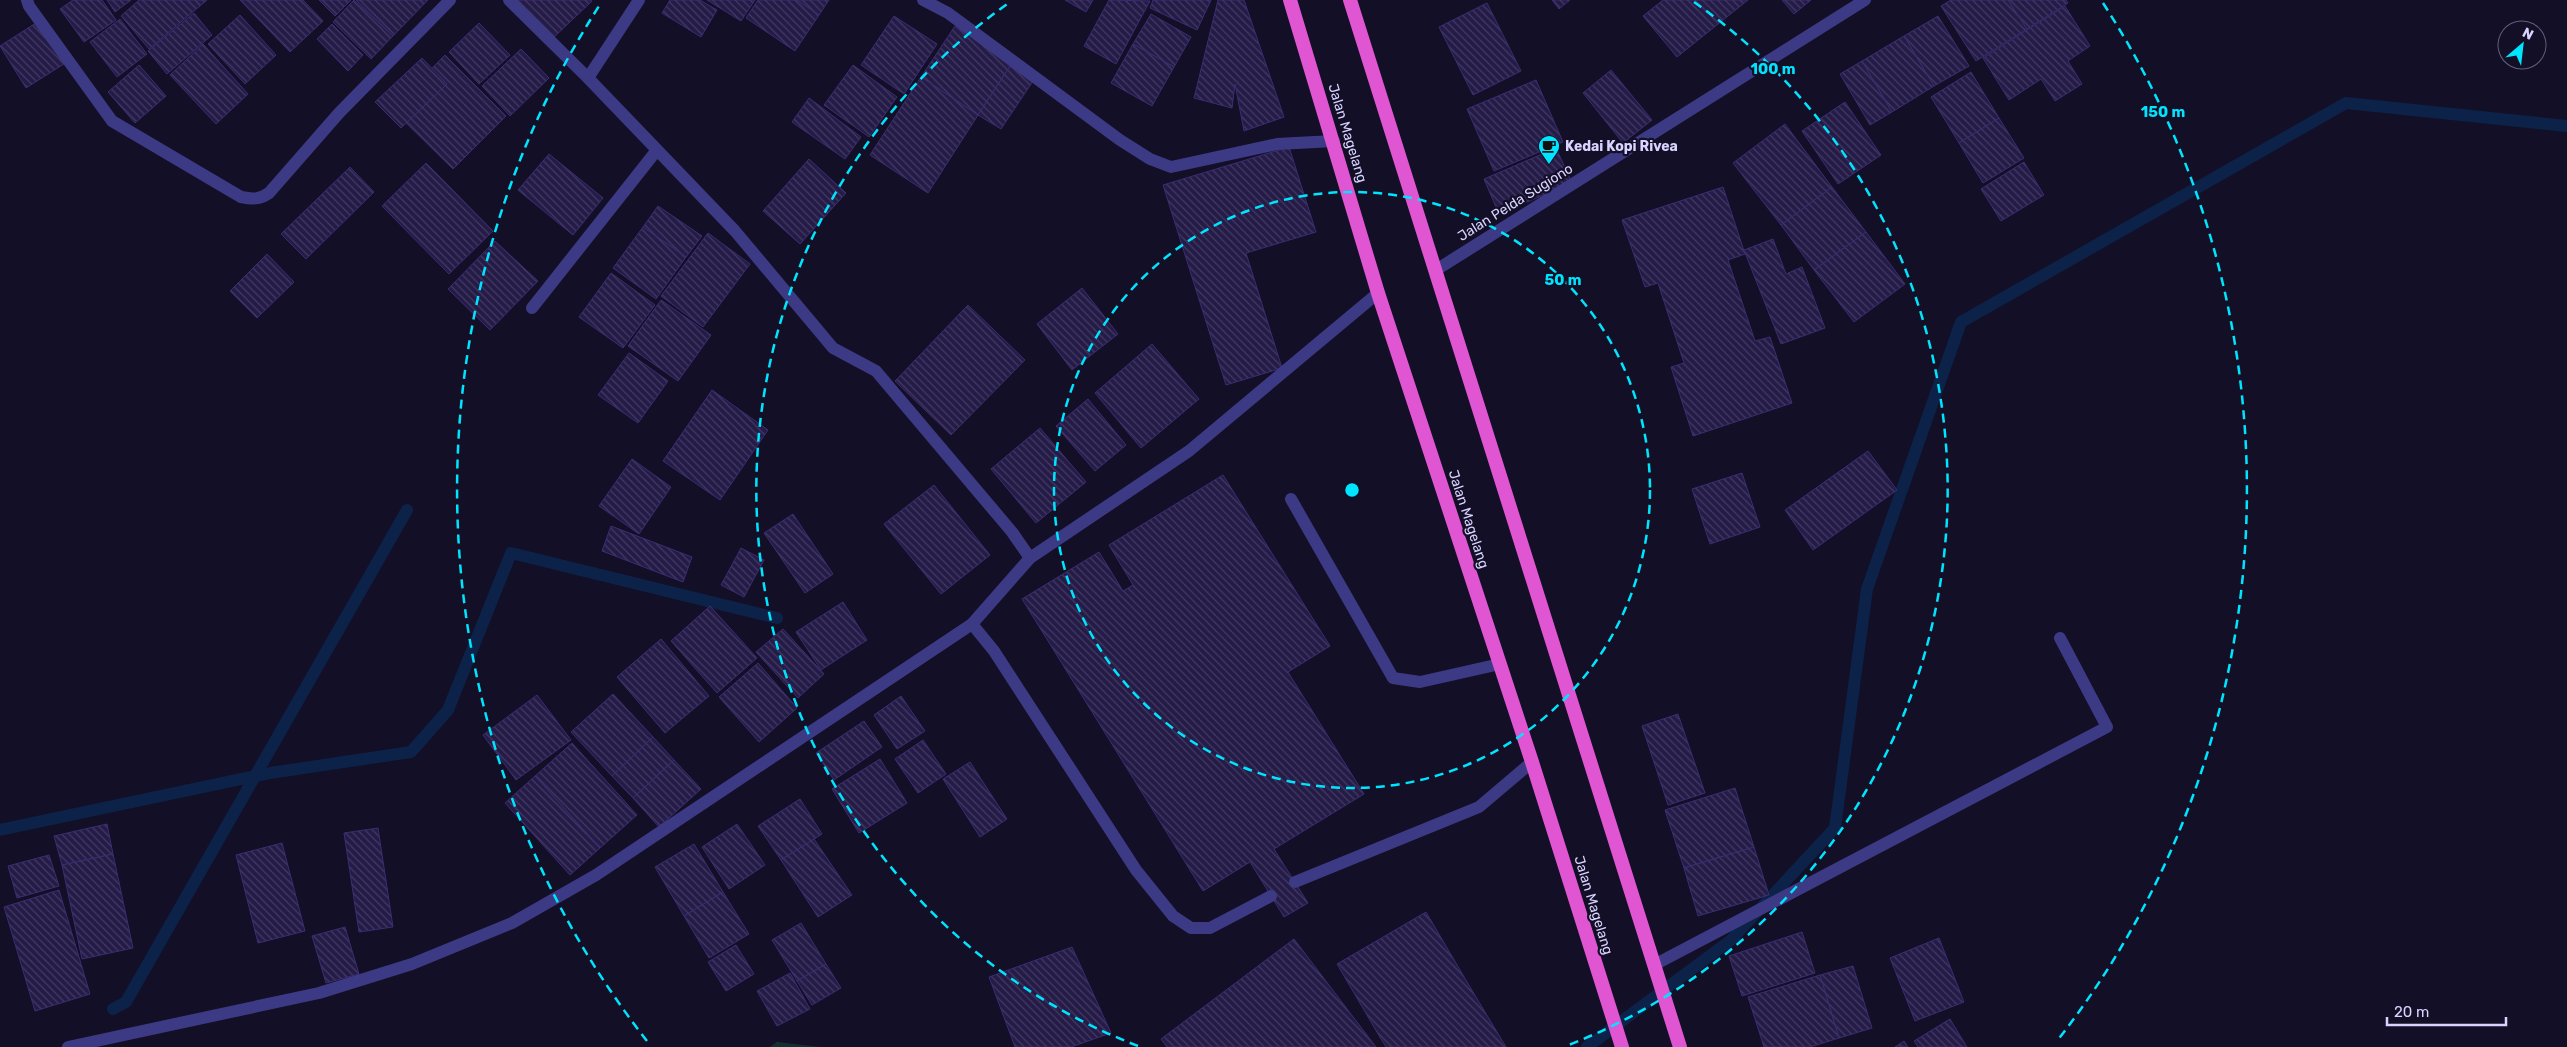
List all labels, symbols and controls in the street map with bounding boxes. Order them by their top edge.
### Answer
north arrow [2497,20,2547,70]
text: N [2519,24,2536,44]
text: 100 m [1751,60,1795,78]
street label: Jalan Magelang [1324,82,1371,185]
text: 150 m [2141,103,2185,121]
cafe icon: Kedai Kopi Rivea [1537,134,1561,165]
place label: Kedai Kopi Rivea [1565,138,1678,155]
street label: Jalan Pelda Sugiono [1455,160,1576,245]
text: 50 m [1545,271,1581,289]
street label: Jalan Magelang [1445,468,1492,571]
centre of rings [1343,481,1361,499]
street label: Jalan Magelang [1570,854,1617,957]
scale bar [2387,994,2506,1026]
text: 20 m [2394,1003,2429,1021]

